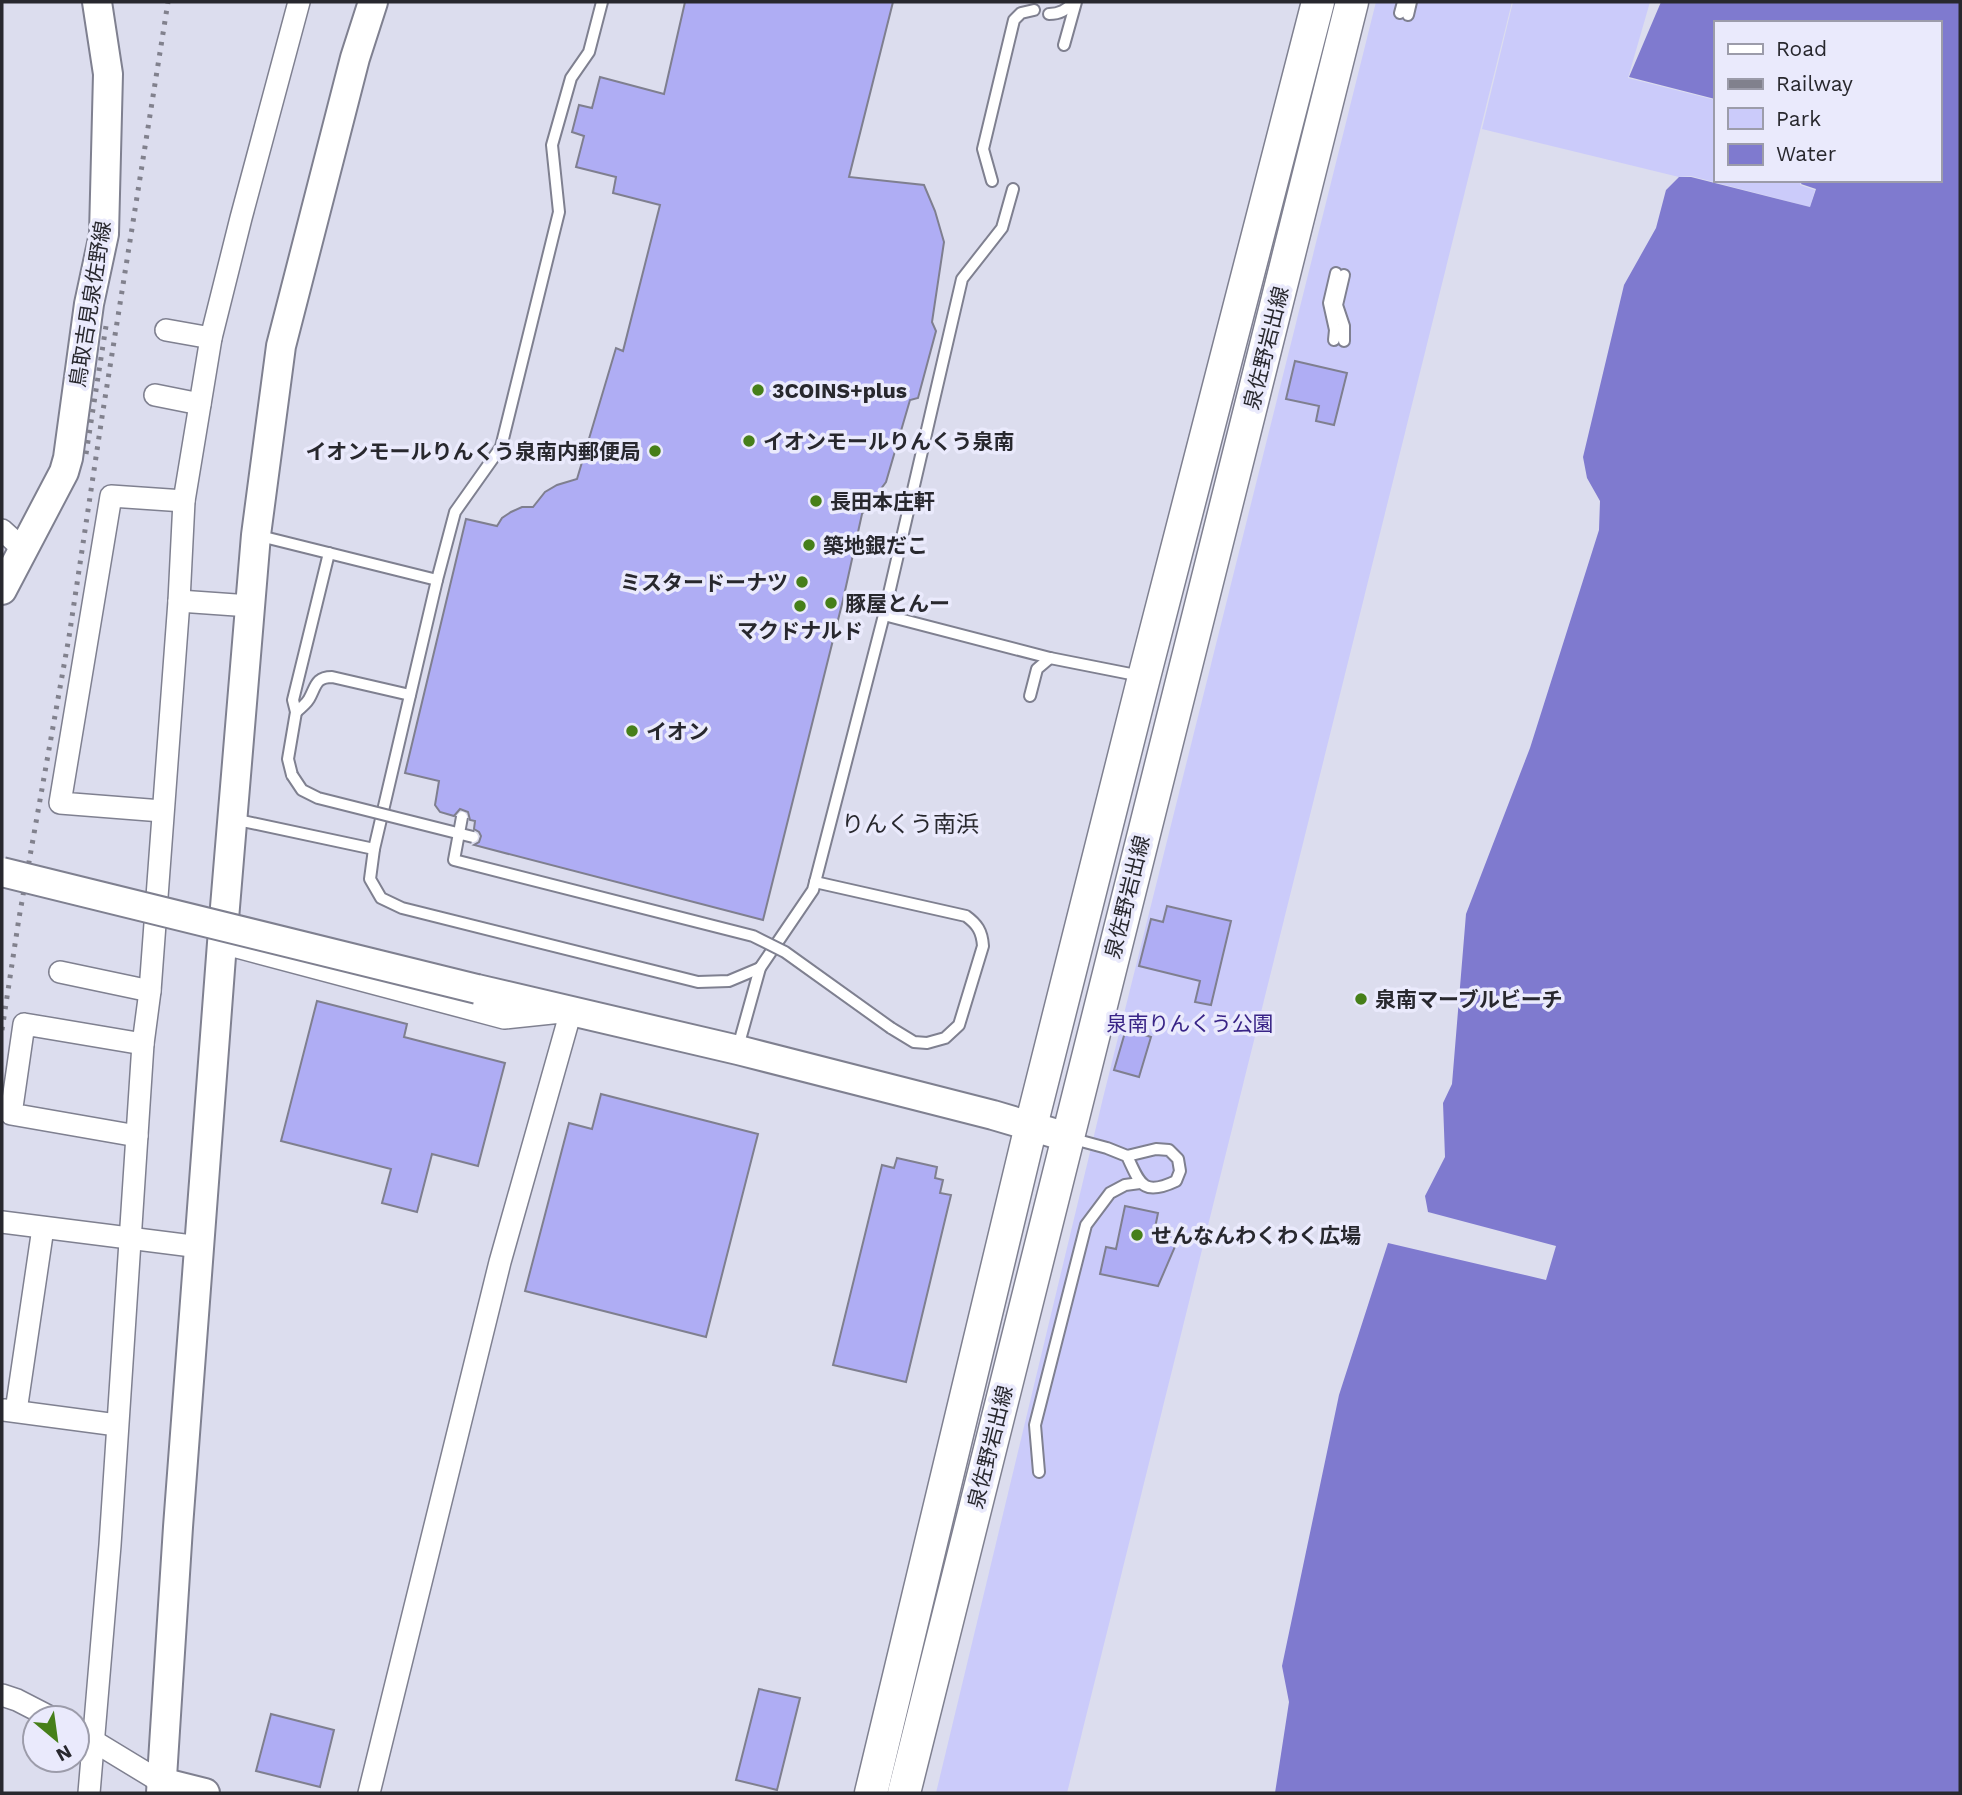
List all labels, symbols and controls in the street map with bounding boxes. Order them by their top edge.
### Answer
legend [1714,21,1941,182]
text: Road [1776,36,1827,61]
text: Railway [1776,71,1853,96]
text: Park [1776,106,1821,131]
text: Water [1776,141,1837,166]
street label: 鳥取吉見泉佐野線 [65,219,115,389]
street label: 泉佐野岩出線 [1239,284,1293,412]
place label: 3COINS+plus [772,378,907,403]
marker: 3COINS+plus [750,382,766,398]
place label: イオンモールりんくう泉南 [763,429,1015,454]
marker: イオンモールりんくう泉南 [741,433,757,449]
place label: イオンモールりんくう泉南内郵便局 [305,439,641,464]
marker: イオンモールりんくう泉南内郵便局 [647,443,663,459]
place label: 長田本庄軒 [830,489,935,514]
marker: 長田本庄軒 [808,493,824,509]
place label: 築地銀だこ [823,533,928,558]
marker: 築地銀だこ [801,537,817,553]
place label: ミスタードーナツ [620,570,788,595]
marker: ミスタードーナツ [794,574,810,590]
place label: 豚屋とんー [845,591,950,616]
marker: 豚屋とんー [823,595,839,611]
marker: マクドナルド [792,598,808,614]
place label: マクドナルド [737,618,863,643]
place label: イオン [646,719,709,744]
marker: イオン [624,723,640,739]
district label: りんくう南浜 [841,811,979,838]
street label: 泉佐野岩出線 [1100,833,1154,961]
place label: 泉南マーブルビーチ [1375,987,1563,1012]
marker: 泉南マーブルビーチ [1353,991,1369,1007]
park label: 泉南りんくう公園 [1106,1011,1274,1036]
place label: せんなんわくわく広場 [1151,1223,1361,1248]
marker: せんなんわくわく広場 [1129,1227,1145,1243]
street label: 泉佐野岩出線 [963,1383,1017,1511]
north arrow [21,1704,91,1774]
text: N [52,1740,76,1767]

